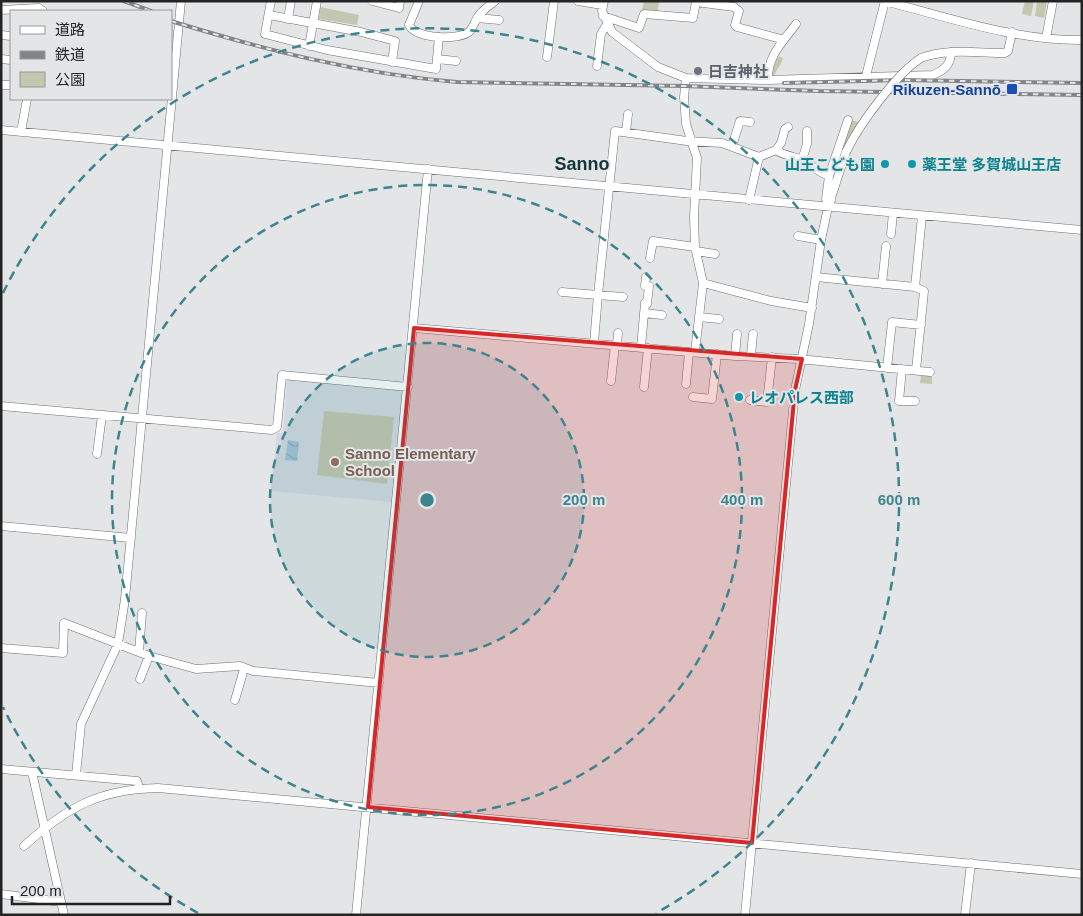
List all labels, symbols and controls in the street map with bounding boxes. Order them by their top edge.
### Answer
legend [10,10,172,100]
text: 道路 [55,21,85,38]
text: 鉄道 [55,46,85,63]
place label: 日吉神社 [708,63,768,80]
marker: 日吉神社 [692,65,704,77]
text: 公園 [55,71,85,88]
place label: Rikuzen-Sannō [893,81,1001,98]
marker: Rikuzen-Sannō [1005,82,1019,96]
district label: Sanno [554,154,610,174]
place label: 山王こども園 [785,156,875,173]
place label: 薬王堂 多賀城山王店 [922,156,1061,173]
marker: 山王こども園 [879,158,891,170]
marker: 薬王堂 多賀城山王店 [906,158,918,170]
place label: レオパレス西部 [749,389,854,406]
marker: レオパレス西部 [733,391,745,403]
place label: Sanno Elementary School [345,445,477,479]
marker: Sanno Elementary School [329,456,341,468]
centre of rings [418,491,436,509]
text: 200 m [563,491,605,508]
text: 400 m [721,491,763,508]
text: 600 m [878,491,920,508]
scale bar [12,874,170,906]
text: 200 m [20,882,62,899]

